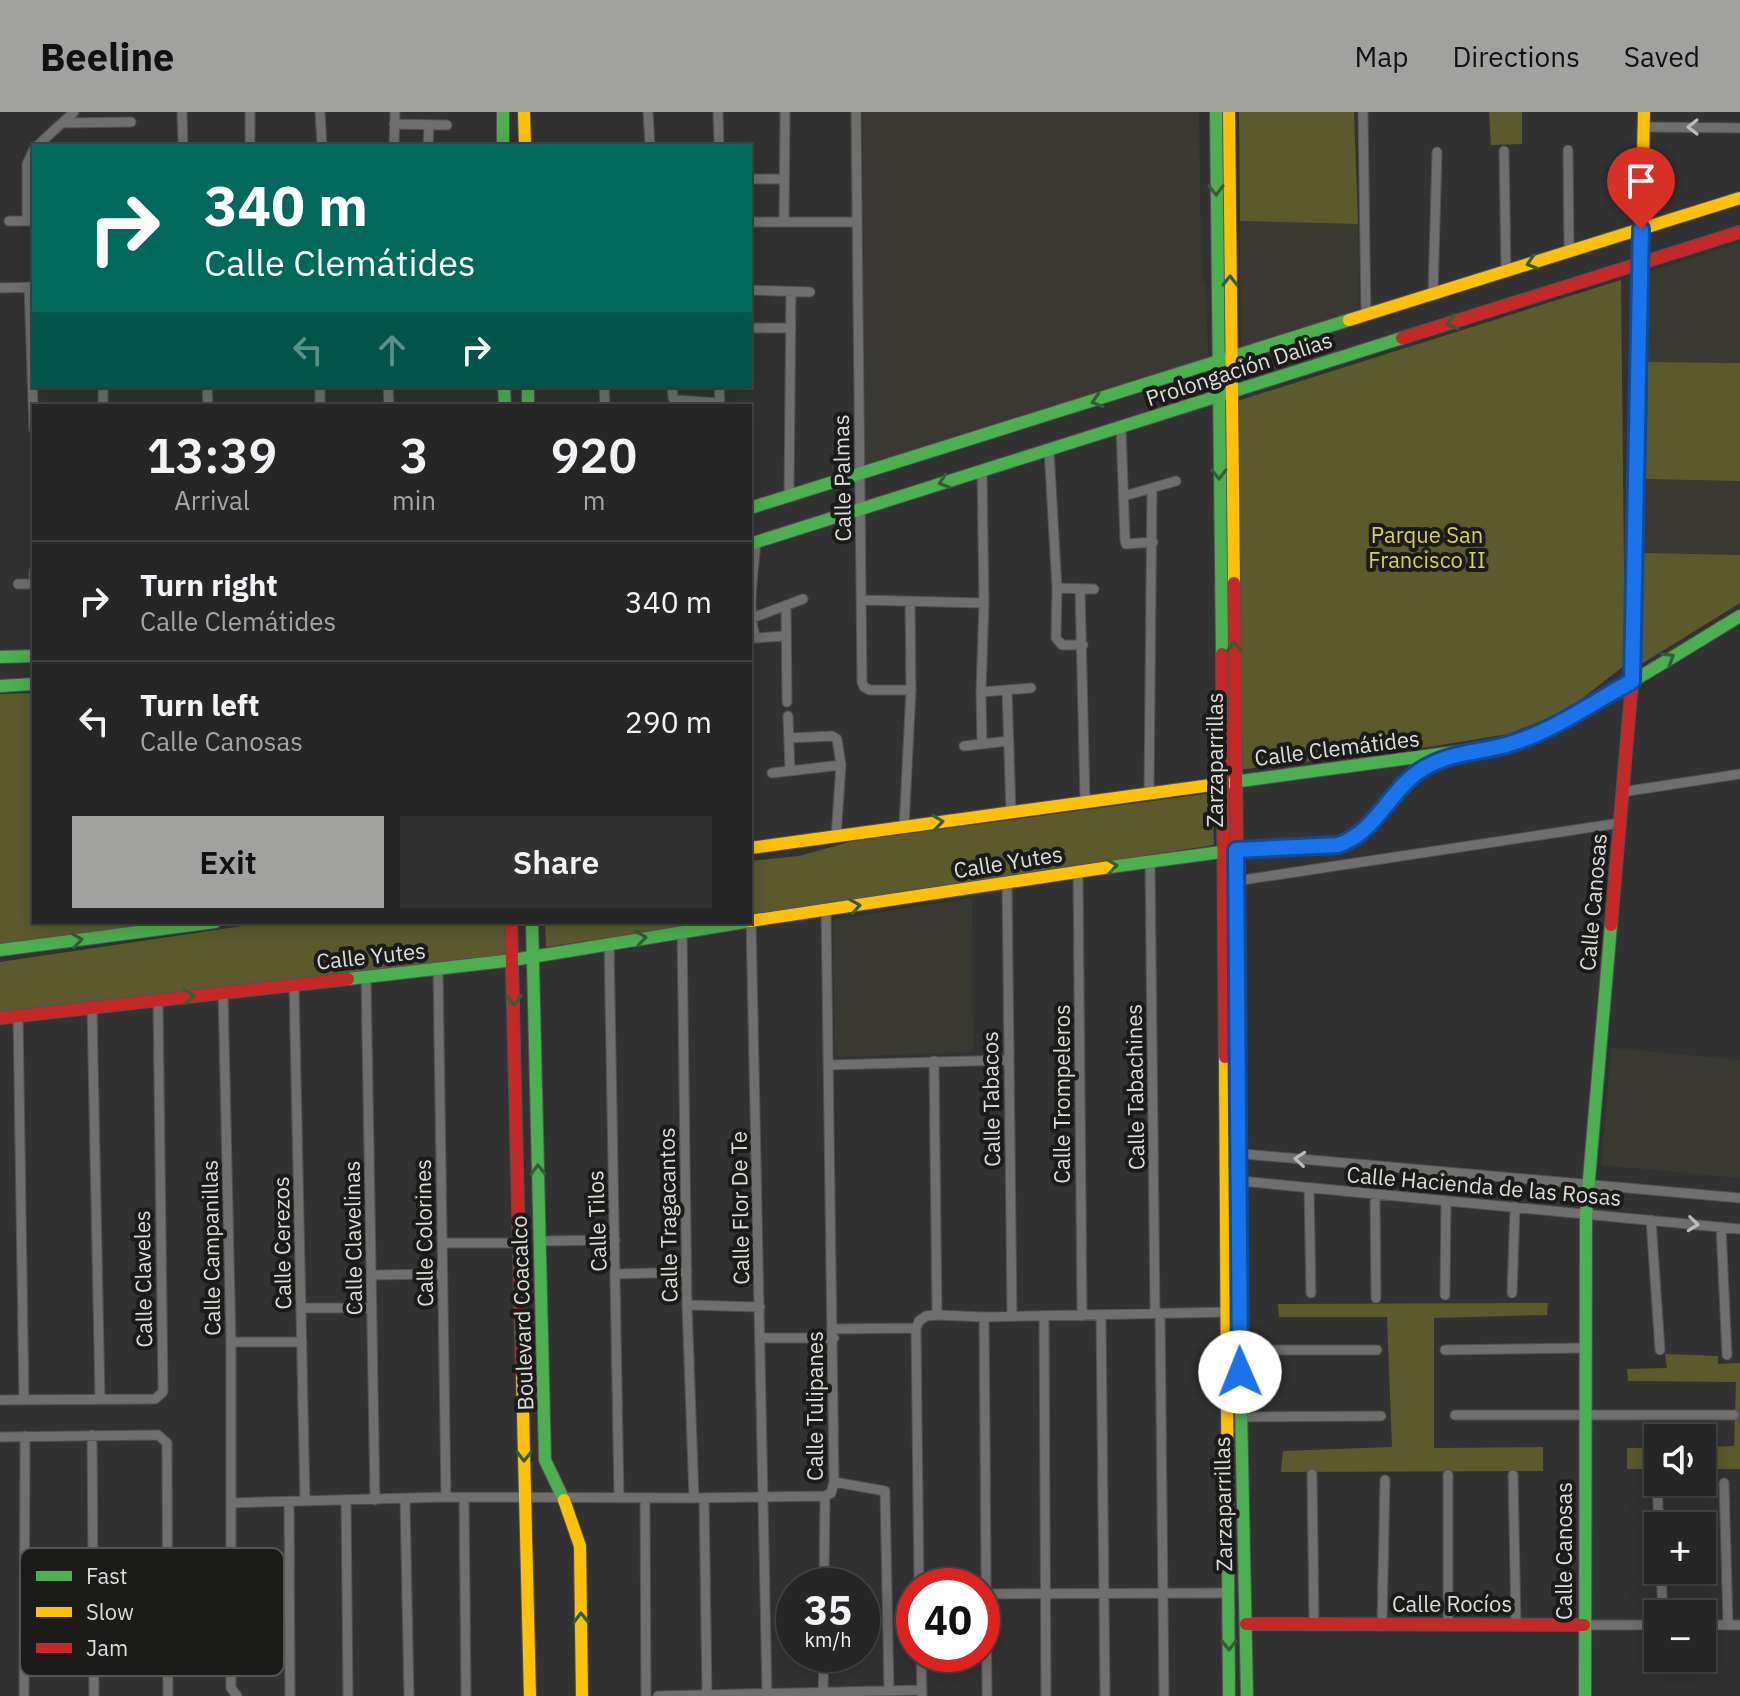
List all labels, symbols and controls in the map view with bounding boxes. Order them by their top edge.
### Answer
text: Beeline [40,32,174,81]
text: Map [1354,38,1408,75]
text: Directions [1452,38,1580,75]
text: Saved [1624,38,1700,75]
one-way arrow [1686,118,1699,136]
pin [1607,147,1675,229]
icon: arrive [1619,159,1663,203]
text: 340 m [204,169,368,241]
icon: right [72,176,176,280]
one-way arrow [1208,184,1225,197]
text: Calle Clemátides [204,239,476,286]
one-way arrow [1525,254,1539,270]
one-way arrow [1221,274,1239,287]
one-way arrow [1446,314,1459,330]
street label: Prolongación Dalias [1142,325,1336,412]
icon: left [286,328,330,372]
icon: ahead [370,328,414,372]
icon: right [454,328,498,372]
one-way arrow [1091,391,1105,407]
street label: Calle Palmas [826,414,857,542]
text: 13:39 [147,424,277,486]
text: 3 [400,424,428,486]
text: 920 [551,424,637,486]
one-way arrow [1211,469,1228,481]
one-way arrow [938,473,952,489]
text: Arrival [174,483,250,517]
text: min [392,483,436,517]
text: m [583,483,605,517]
park label: Parque San Francisco II [1368,520,1486,574]
text: Turn right [140,565,278,604]
icon: right [72,579,116,623]
text: 340 m [625,582,712,621]
text: Calle Clemátides [140,604,336,638]
one-way arrow [1225,640,1243,653]
one-way arrow [1660,652,1675,668]
text: Turn left [140,685,259,724]
street label: Zarzaparrillas [1200,692,1229,828]
icon: left [72,699,116,743]
text: 290 m [625,702,712,741]
street label: Calle Clemátides [1253,723,1421,772]
text: Calle Canosas [140,724,303,758]
one-way arrow [931,814,945,831]
button: Exit [72,816,384,908]
button: Share [400,816,712,908]
street label: Calle Canosas [1572,832,1613,972]
street label: Calle Yutes [951,839,1064,884]
one-way arrow [1105,858,1119,875]
one-way arrow [848,898,862,915]
one-way arrow [634,930,648,947]
one-way arrow [71,931,84,948]
street label: Calle Yutes [315,935,427,976]
one-way arrow [183,988,196,1005]
one-way arrow [506,994,523,1007]
street label: Calle Trompeleros [1047,1004,1076,1184]
street label: Calle Tabachines [1119,1004,1150,1170]
street label: Calle Tabacos [975,1031,1006,1167]
street label: Calle Tragacantos [651,1127,684,1303]
street label: Calle Flor De Te [724,1131,755,1285]
one-way arrow [1293,1150,1306,1167]
street label: Calle Colorines [408,1159,439,1307]
street label: Calle Hacienda de las Rosas [1345,1159,1623,1212]
street label: Calle Campanillas [194,1160,227,1336]
street label: Calle Clavelinas [337,1160,368,1316]
one-way arrow [529,1163,547,1176]
street label: Calle Tilos [580,1170,613,1272]
street label: Calle Cerezos [266,1176,297,1310]
street label: Calle Claveles [127,1210,158,1348]
street label: Boulevard Coacalco [504,1215,539,1411]
one-way arrow [1687,1216,1700,1233]
position arrow [1198,1330,1282,1414]
street label: Calle Tulipanes [800,1331,829,1481]
map controls [1644,1424,1716,1672]
button: sound [1644,1424,1716,1496]
street label: Zarzaparrillas [1207,1436,1238,1572]
one-way arrow [515,1450,532,1463]
street label: Calle Canosas [1549,1482,1578,1620]
button: + [1644,1512,1716,1584]
legend [20,1548,284,1676]
text: Fast [86,1561,127,1590]
speed limit sign: 40 [896,1568,1000,1672]
text: 35 [804,1584,852,1636]
street label: Calle Rocíos [1392,1589,1512,1618]
text: Slow [86,1597,134,1626]
button: − [1644,1600,1716,1672]
one-way arrow [572,1611,590,1624]
text: km/h [804,1626,852,1653]
text: Jam [86,1633,128,1662]
one-way arrow [1220,1639,1237,1652]

